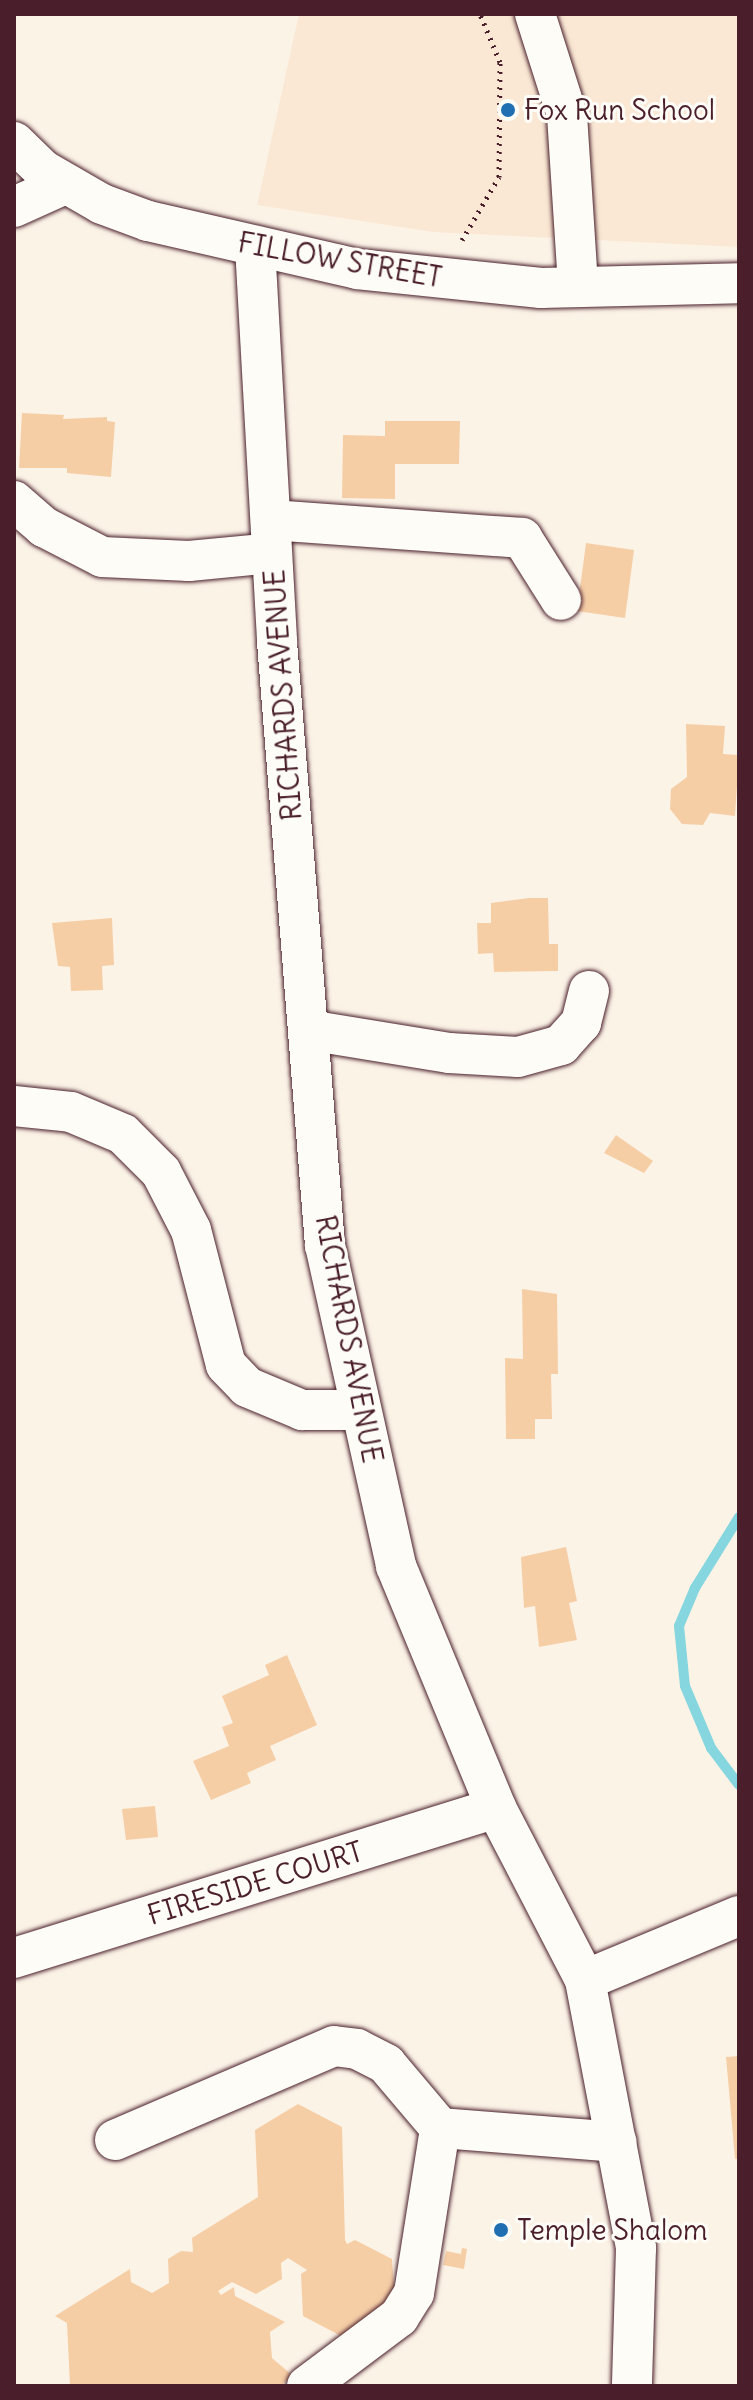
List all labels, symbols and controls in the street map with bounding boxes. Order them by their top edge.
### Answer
place label: Fox Run School [524,93,715,127]
marker: Fox Run School [499,101,517,119]
street label: FILLOW STREET [235,226,445,294]
street label: RICHARDS AVENUE [257,568,309,822]
street label: RICHARDS AVENUE [308,1212,390,1466]
street label: FIRESIDE COURT [143,1834,367,1932]
place label: Temple Shalom [517,2213,708,2247]
marker: Temple Shalom [492,2221,510,2239]

